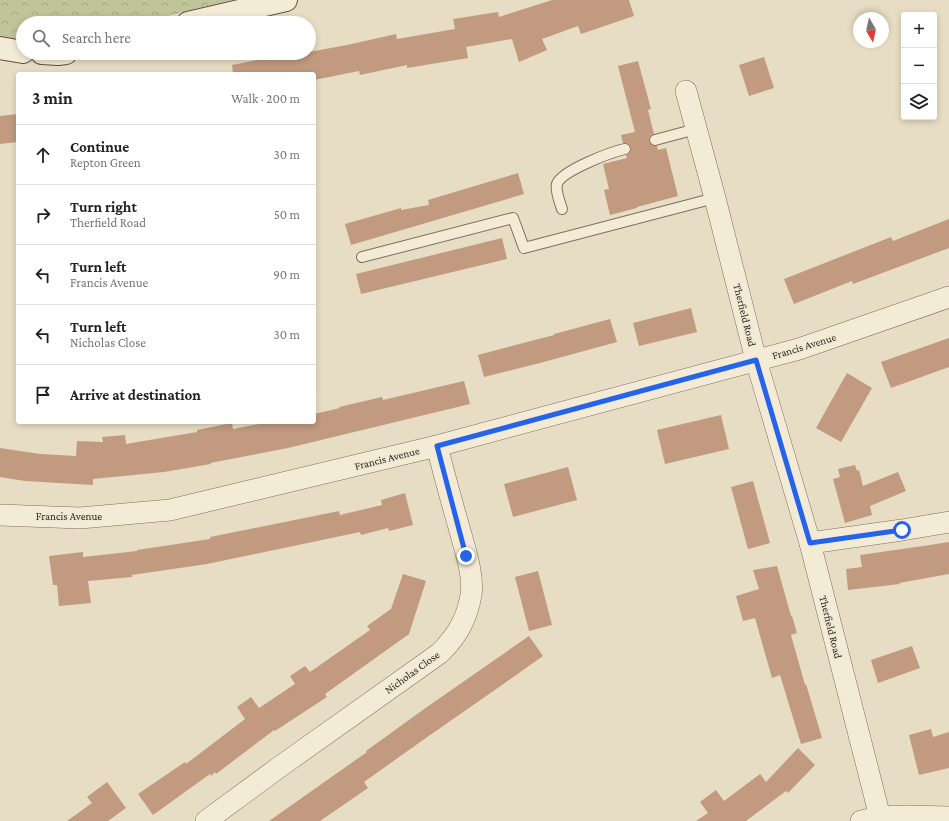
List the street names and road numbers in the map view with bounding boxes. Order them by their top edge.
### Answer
street label: Therfield Road [731,282,759,348]
street label: Francis Avenue [771,331,838,361]
street label: Francis Avenue [353,444,421,472]
street label: Francis Avenue [36,510,102,522]
street label: Therfield Road [817,594,845,660]
street label: Nicholas Close [382,648,442,696]

